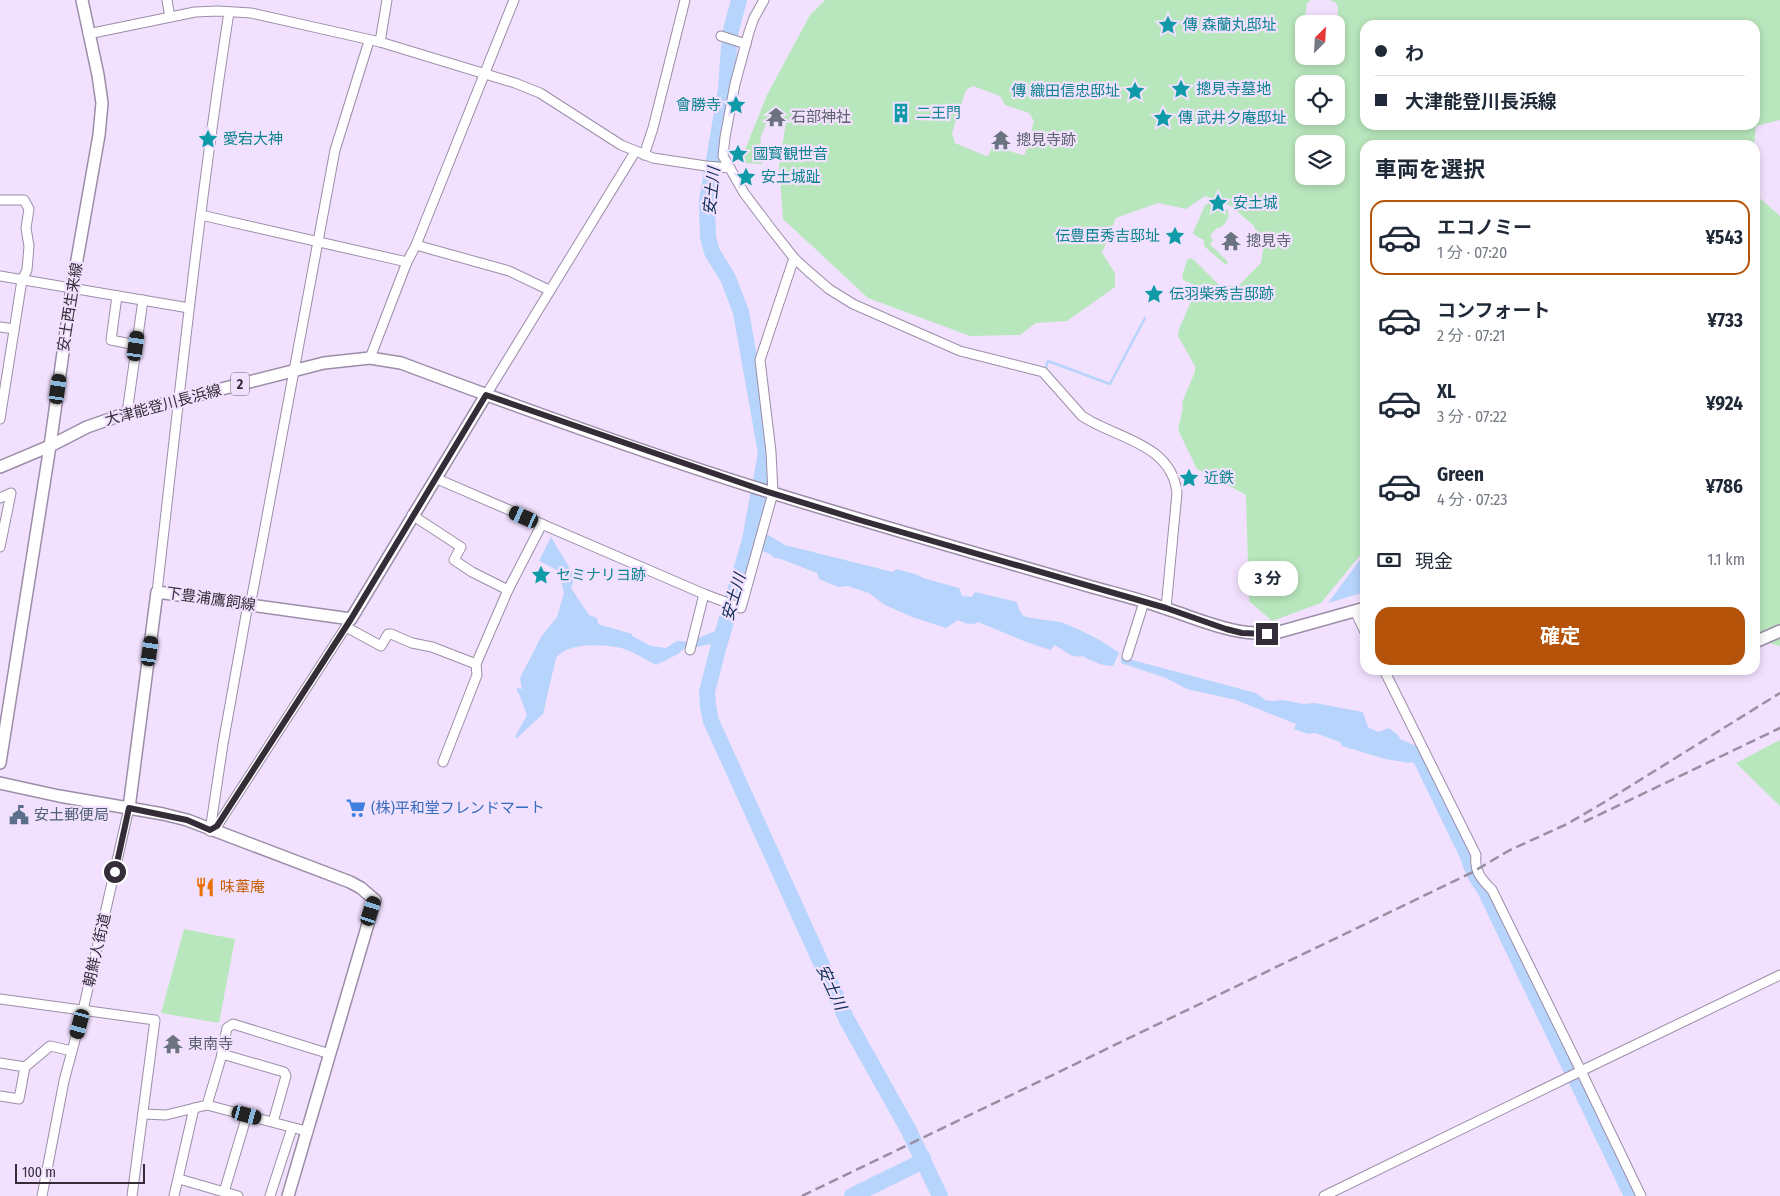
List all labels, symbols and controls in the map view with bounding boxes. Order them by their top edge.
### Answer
place icon: 傳 森蘭丸邸址 [1157,14,1179,36]
north arrow [1295,15,1345,65]
map controls [1295,15,1345,185]
place label: 傳 森蘭丸邸址 [1183,16,1277,34]
text: わ [1405,42,1424,65]
button: locate [1295,75,1345,125]
place icon: 摠見寺墓地 [1170,78,1192,100]
place icon: 傳 織田信忠邸址 [1124,80,1146,102]
place label: 摠見寺墓地 [1196,80,1271,98]
place label: 傳 織田信忠邸址 [1011,82,1120,100]
text: 大津能登川長浜線 [1405,90,1557,113]
place icon: 會勝寺 [725,94,747,116]
place label: 會勝寺 [676,96,721,114]
building icon: 二王門 [890,102,912,124]
place label: 二王門 [916,104,961,122]
temple icon: 石部神社 [765,106,787,128]
place icon: 傳 武井夕庵邸址 [1152,107,1174,129]
place label: 石部神社 [791,108,851,126]
place label: 傳 武井夕庵邸址 [1178,109,1287,127]
place icon: 愛宕大神 [197,128,219,150]
temple icon: 摠見寺跡 [990,129,1012,151]
place label: 愛宕大神 [223,130,283,148]
place label: 摠見寺跡 [1016,131,1076,149]
button: layers [1295,135,1345,185]
place icon: 國寳観世音 [727,143,749,165]
place label: 國寳観世音 [753,145,828,163]
text: 車両を選択 [1375,156,1485,183]
water label: 安土川 [700,164,724,216]
place icon: 安土城趾 [735,166,757,188]
place label: 安土城趾 [761,168,821,186]
place icon: 安土城 [1207,192,1229,214]
place label: 安土城 [1233,194,1278,212]
icon: car [1377,215,1422,260]
text: エコノミー [1437,216,1532,239]
place icon: 伝豊臣秀吉邸址 [1164,225,1186,247]
text: ¥543 [1705,226,1743,249]
place label: 伝豊臣秀吉邸址 [1055,227,1160,245]
temple icon: 摠見寺 [1220,230,1242,252]
place label: 摠見寺 [1246,232,1291,250]
text: 1 分 · 07:20 [1437,243,1507,262]
street label: 安土西生来線 [54,261,86,353]
place icon: 伝羽柴秀吉邸跡 [1143,283,1165,305]
place label: 伝羽柴秀吉邸跡 [1169,285,1274,303]
icon: car [1377,298,1422,343]
text: コンフォート [1437,299,1550,322]
text: ¥733 [1707,309,1743,332]
text: 2 分 · 07:21 [1437,326,1506,345]
car [126,330,145,362]
road number: 2 [231,372,249,396]
car [48,373,67,405]
text: XL [1437,380,1456,403]
street label: 大津能登川長浜線 [103,381,223,429]
icon: car [1377,381,1422,426]
text: ¥924 [1706,392,1743,415]
text: 3 分 · 07:22 [1437,407,1507,426]
text: Green [1437,463,1484,486]
icon: car [1377,464,1422,509]
place icon: 近鉄 [1178,467,1200,489]
place label: 近鉄 [1204,469,1234,487]
text: ¥786 [1705,475,1743,498]
text: 4 分 · 07:23 [1437,490,1508,509]
car [507,504,540,530]
icon: cash [1375,546,1403,574]
text: 現金 [1415,550,1453,573]
text: 1.1 km [1707,550,1745,569]
callout: 3 分 [1237,562,1297,596]
place icon: セミナリヨ跡 [530,564,552,586]
place label: セミナリヨ跡 [556,566,646,584]
text: 3 分 [1255,569,1281,588]
water label: 安土川 [718,570,750,623]
street label: 下豊浦鷹飼線 [165,584,257,614]
button: 確定 [1375,607,1745,665]
route end [1256,623,1278,645]
car [140,635,159,667]
supermarket icon: (株)平和堂フレンドマート [345,797,367,819]
place label: (株)平和堂フレンドマート [371,799,545,817]
public building icon: 安土郵便局 [8,804,30,826]
place label: 安土郵便局 [34,806,109,824]
route start [104,861,126,883]
restaurant icon: 味葦庵 [194,876,216,898]
place label: 味葦庵 [220,878,265,896]
car [359,894,382,928]
street label: 朝鮮人街道 [80,911,114,989]
water label: 安土川 [813,961,851,1015]
car [68,1008,91,1040]
temple icon: 東南寺 [162,1033,184,1055]
place label: 東南寺 [188,1035,233,1053]
car [230,1104,263,1126]
scale bar [15,1161,145,1184]
text: 100 m [22,1164,56,1181]

